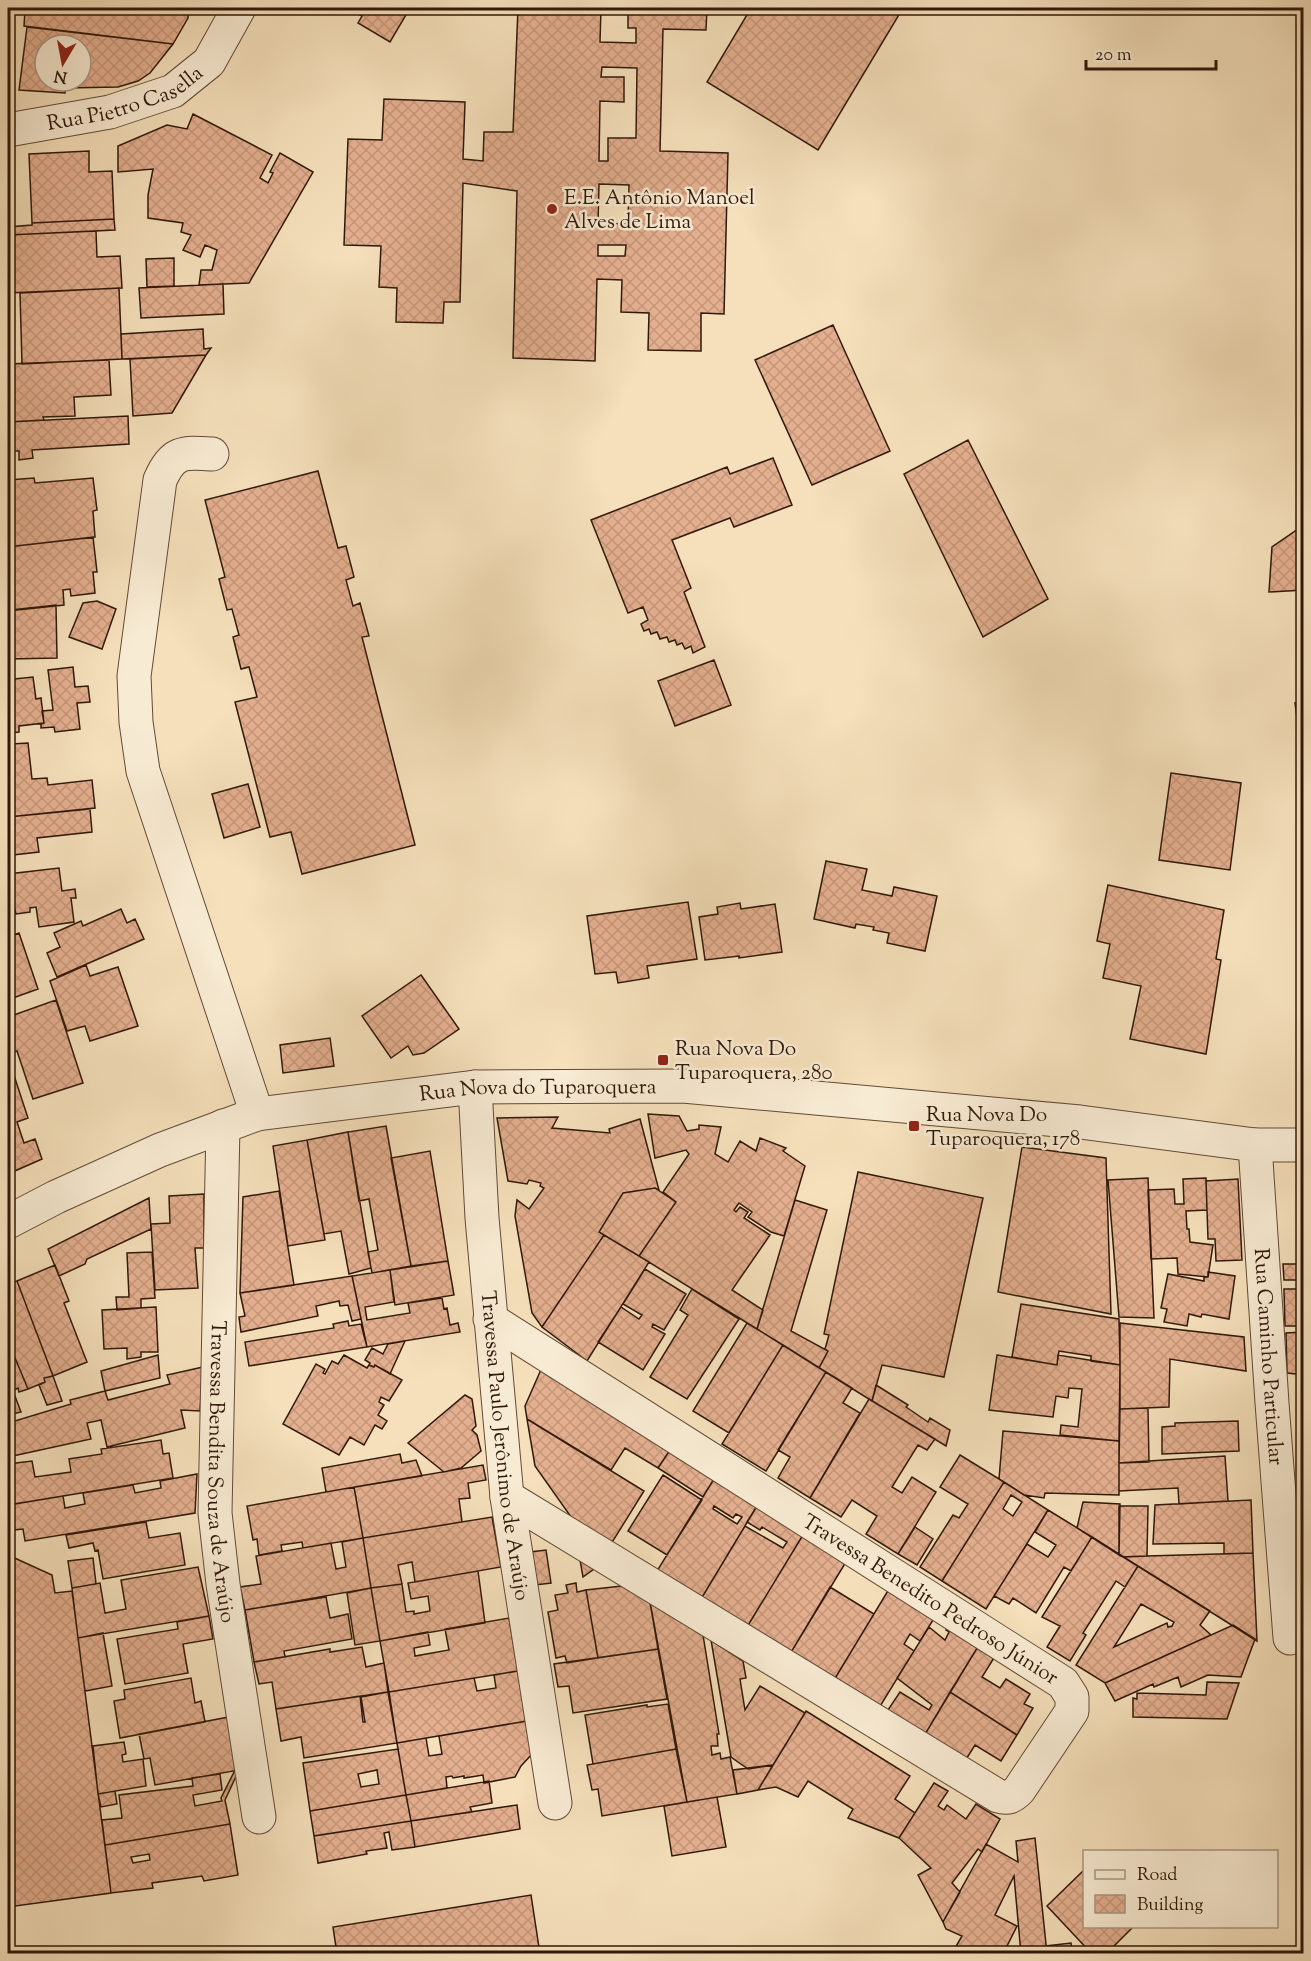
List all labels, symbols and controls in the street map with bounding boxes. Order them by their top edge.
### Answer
north arrow [33,33,93,93]
scale bar [1086,33,1216,71]
text: 20 m [1095,43,1132,69]
street label: Rua Pietro Casella [45,59,211,140]
text: N [52,63,69,88]
place label: E.E. Antônio Manoel Alves de Lima [564,184,755,238]
marker: E.E. Antônio Manoel Alves de Lima [545,202,559,216]
place label: Rua Nova Do Tuparoquera, 280 [675,1035,833,1089]
marker: Rua Nova Do Tuparoquera, 280 [656,1053,670,1067]
street label: Rua Nova do Tuparoquera [418,1073,657,1111]
place label: Rua Nova Do Tuparoquera, 178 [926,1101,1080,1155]
marker: Rua Nova Do Tuparoquera, 178 [907,1119,921,1133]
street label: Rua Caminho Particular [1245,1247,1290,1466]
street label: Travessa Paulo Jerônimo de Araújo [472,1289,536,1603]
street label: Travessa Bendita Souza de Araújo [198,1320,242,1625]
street label: Travessa Benedito Pedroso Júnior [795,1508,1064,1693]
legend [1083,1850,1278,1928]
text: Road [1137,1863,1177,1889]
text: Building [1137,1893,1203,1919]

